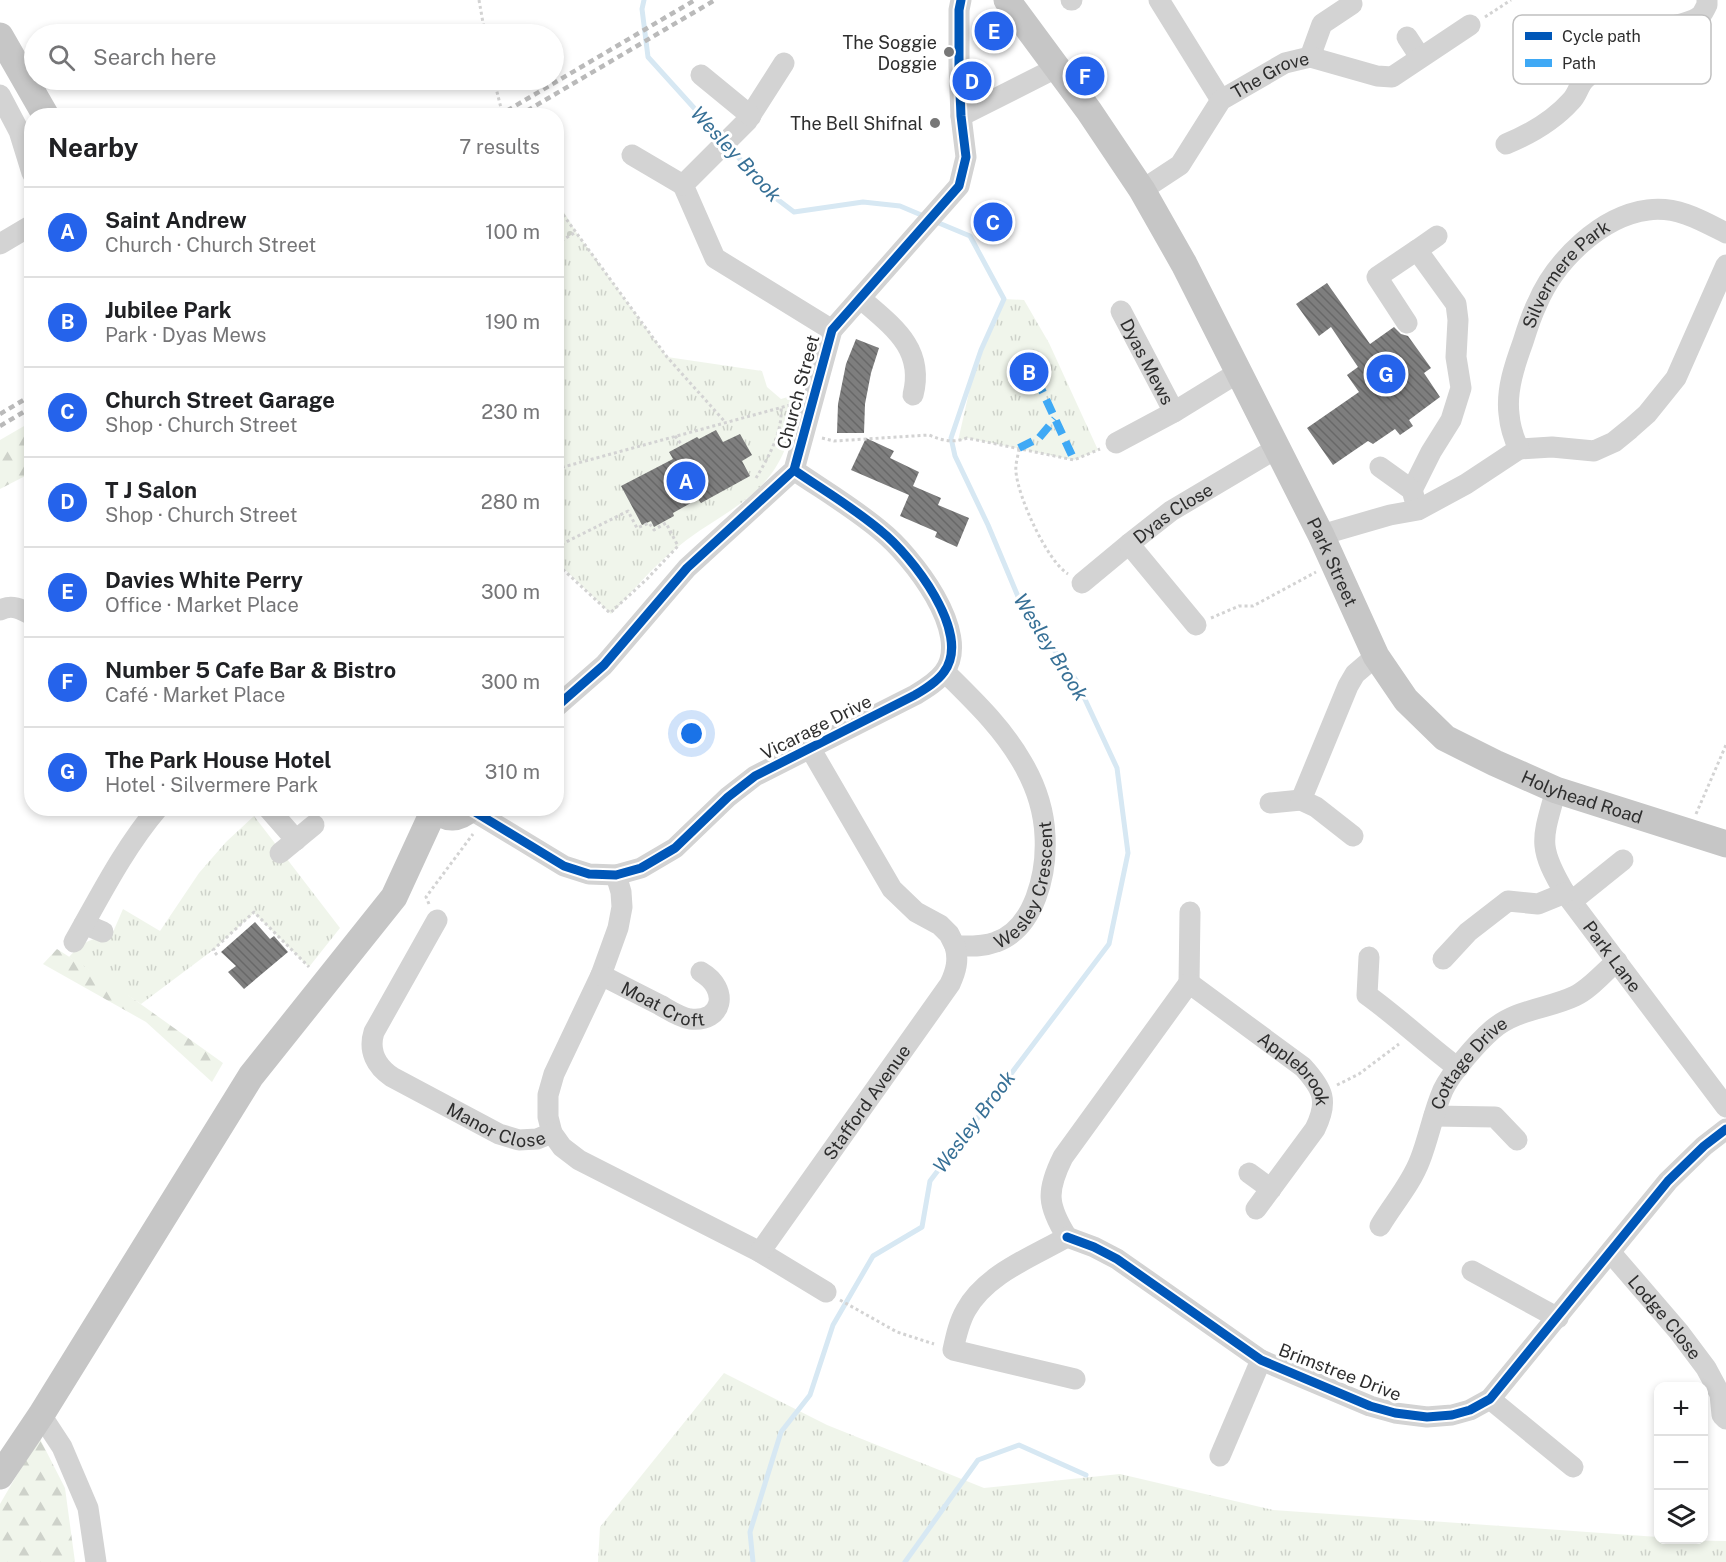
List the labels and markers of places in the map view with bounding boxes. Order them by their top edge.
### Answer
pin: E [974,9,1014,54]
place label: The Soggie Doggie [842,32,937,74]
marker: The Soggie Doggie [942,45,956,59]
pin: F [1066,54,1104,98]
pin: D [952,58,992,104]
place label: The Bell Shifnal [790,113,923,134]
marker: The Bell Shifnal [928,116,942,130]
pin: C [974,200,1012,244]
pin: B [1010,350,1048,394]
pin: G [1366,352,1406,397]
pin: A [666,458,706,504]

